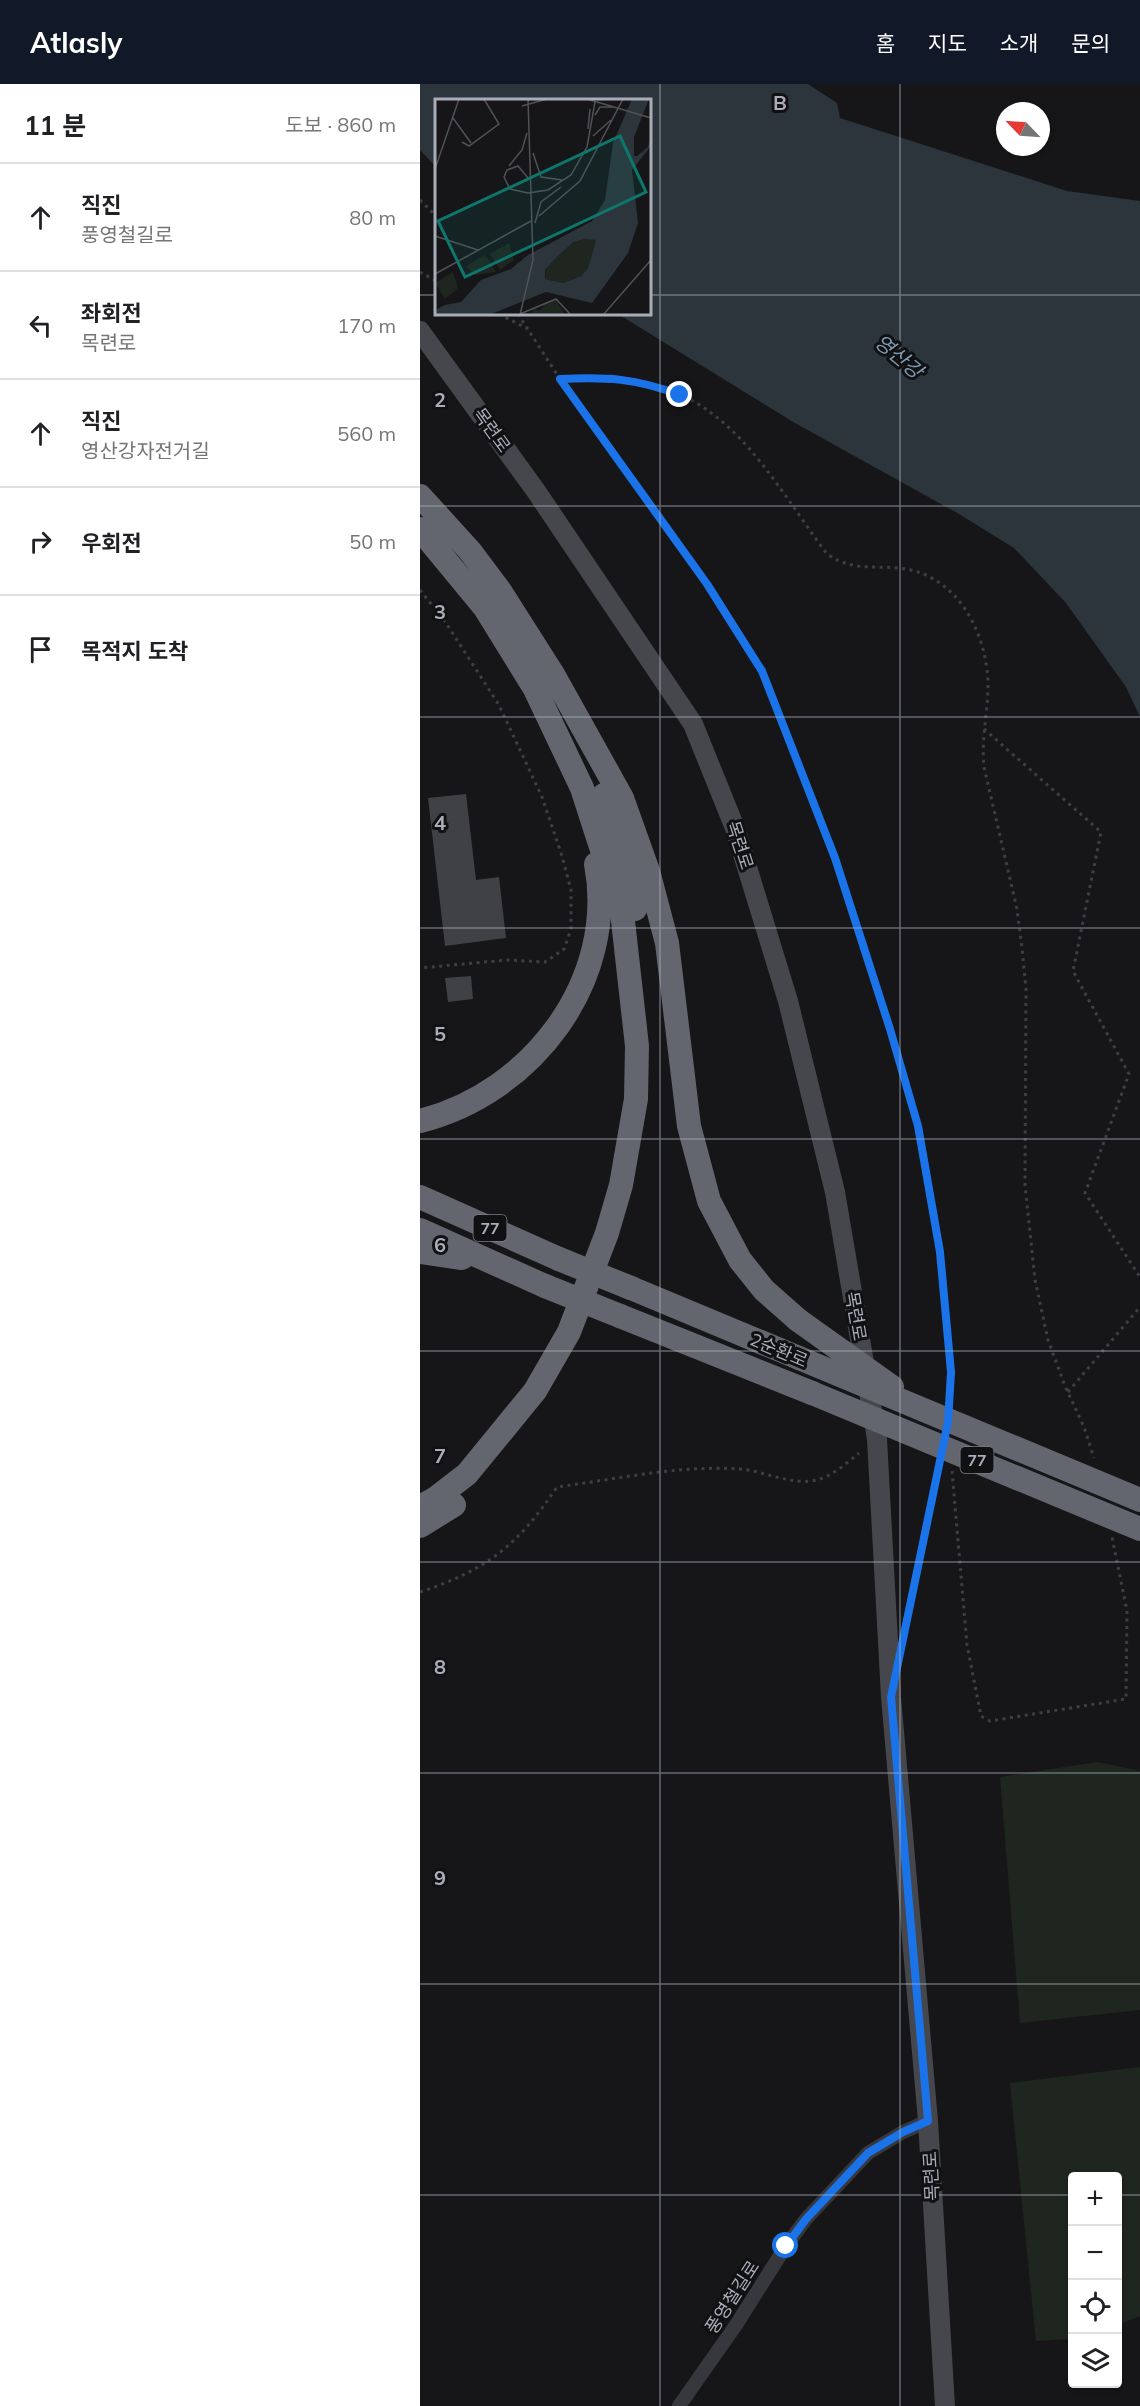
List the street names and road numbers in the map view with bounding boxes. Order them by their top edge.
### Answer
street label: 목련로 [468,403,516,457]
street label: 목련로 [721,818,759,872]
road number: 77 [474,1215,506,1241]
street label: 목련로 [840,1290,872,1342]
street label: 2순환로 [747,1328,811,1372]
road number: 77 [960,1447,994,1473]
street label: 목련로 [918,2151,944,2201]
street label: 풍영철길로 [700,2256,764,2338]

